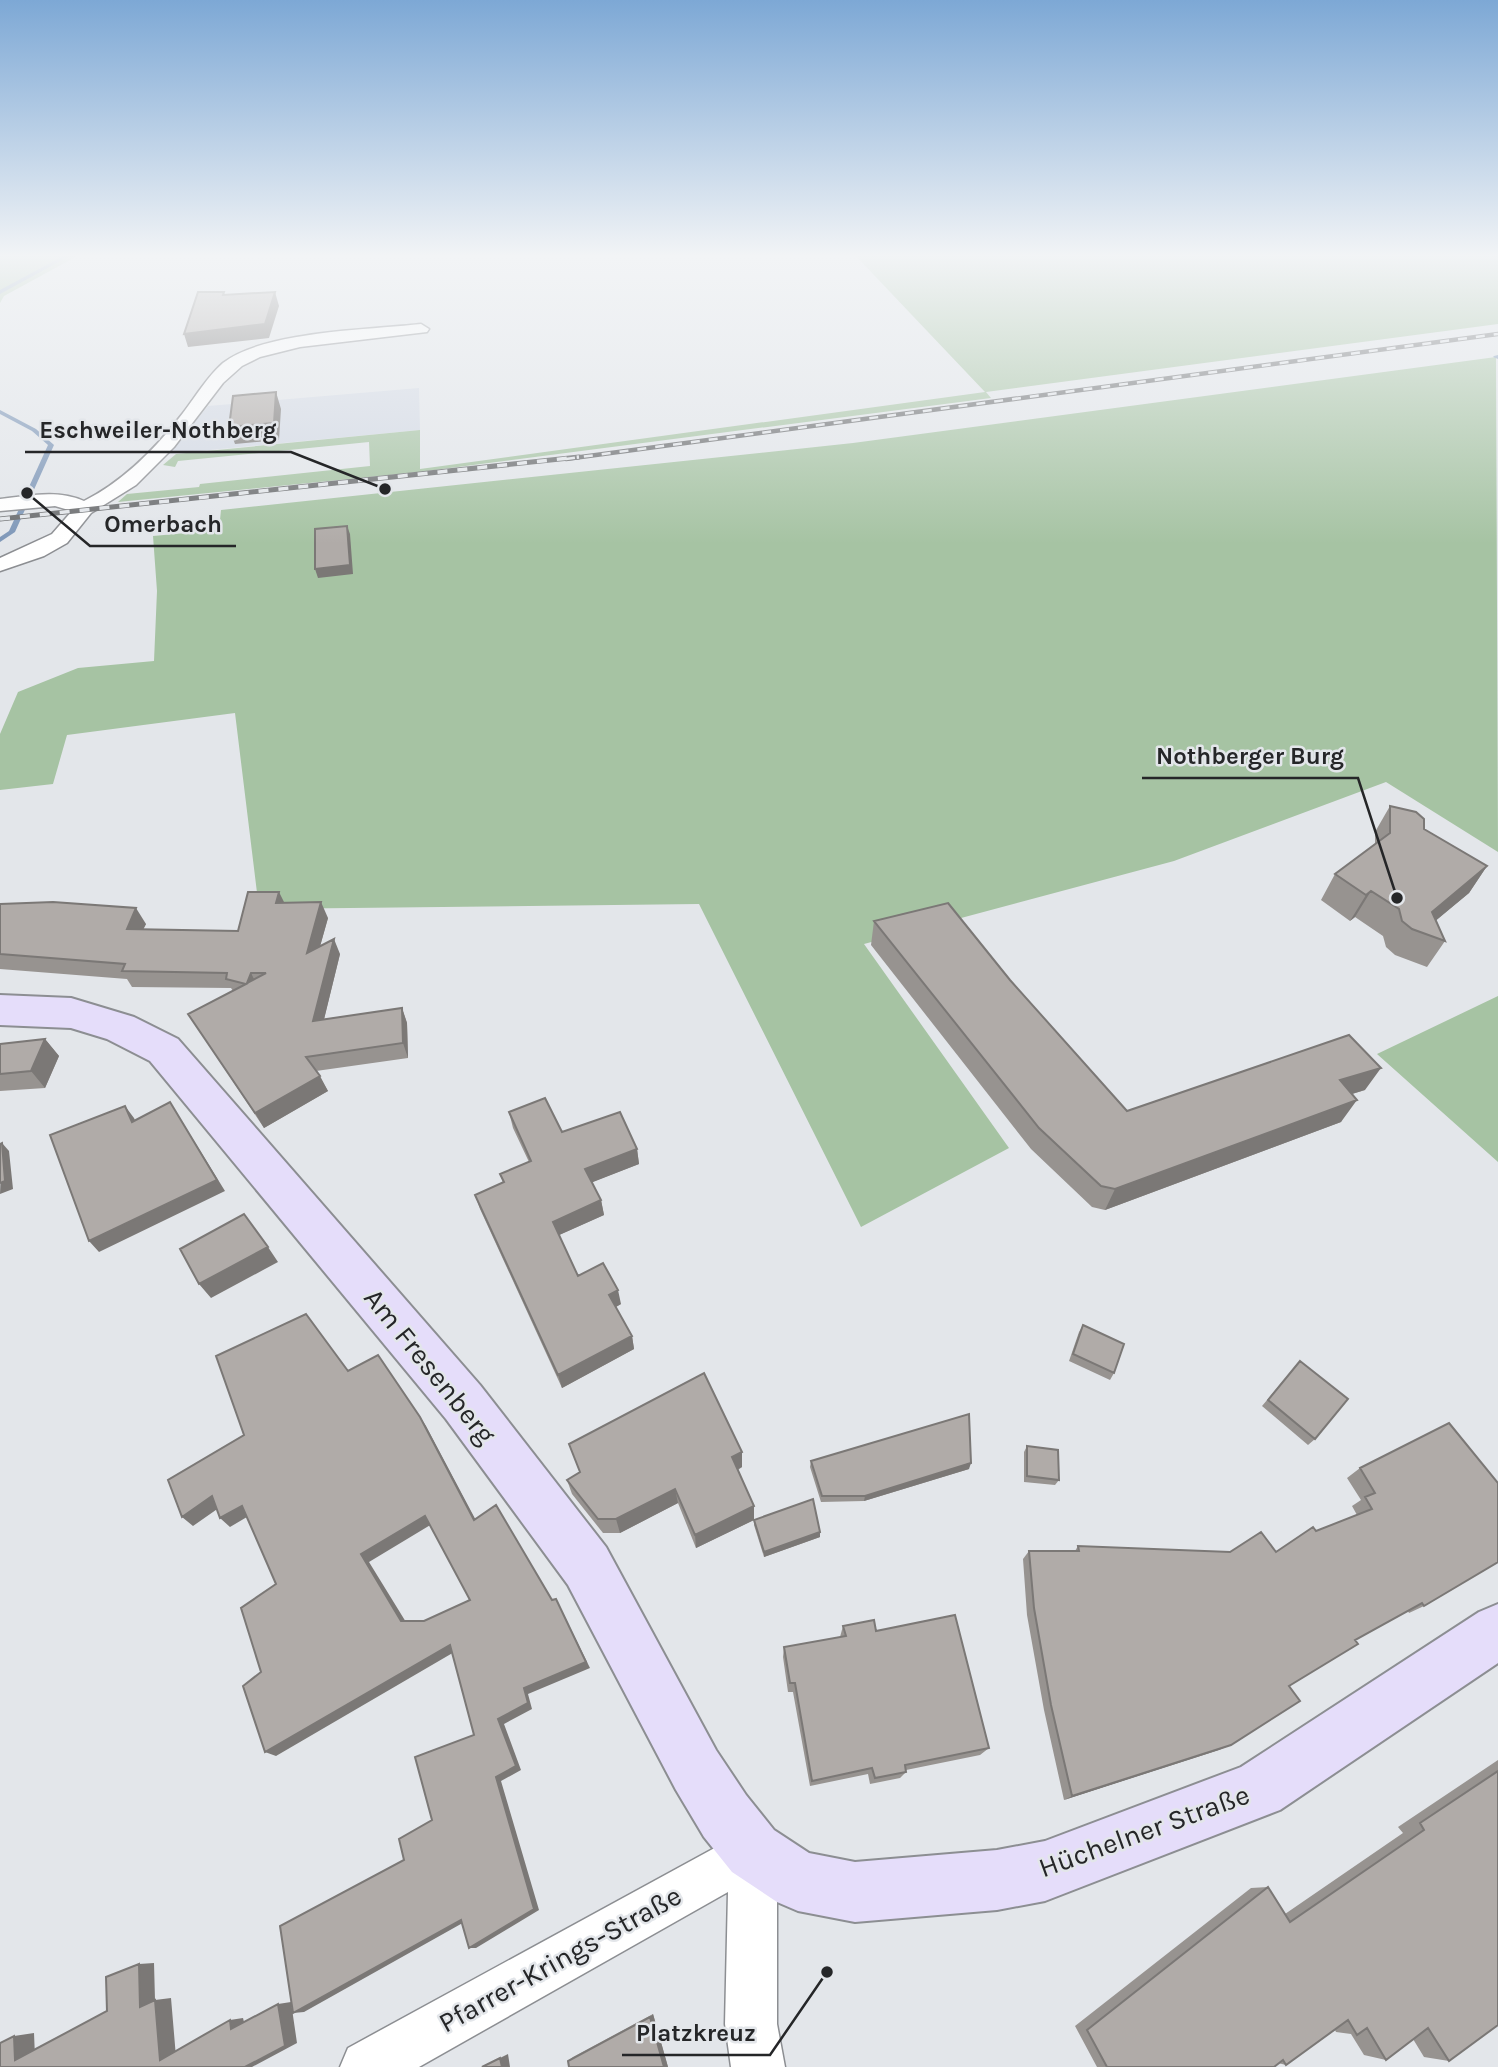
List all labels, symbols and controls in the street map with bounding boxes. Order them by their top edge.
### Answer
callout: Eschweiler-Nothberg [25,407,291,452]
text: Eschweiler-Nothberg [39,416,277,444]
callout: Omerbach [90,501,236,546]
text: Omerbach [104,510,222,538]
callout: Nothberger Burg [1142,733,1358,778]
text: Nothberger Burg [1156,742,1344,770]
street label: Am Fresenberg [357,1282,503,1451]
street label: Hüchelner Straße [1034,1778,1254,1884]
street label: Pfarrer-Krings-Straße [433,1879,687,2039]
callout: Platzkreuz [622,2010,770,2055]
text: Platzkreuz [636,2019,756,2047]

